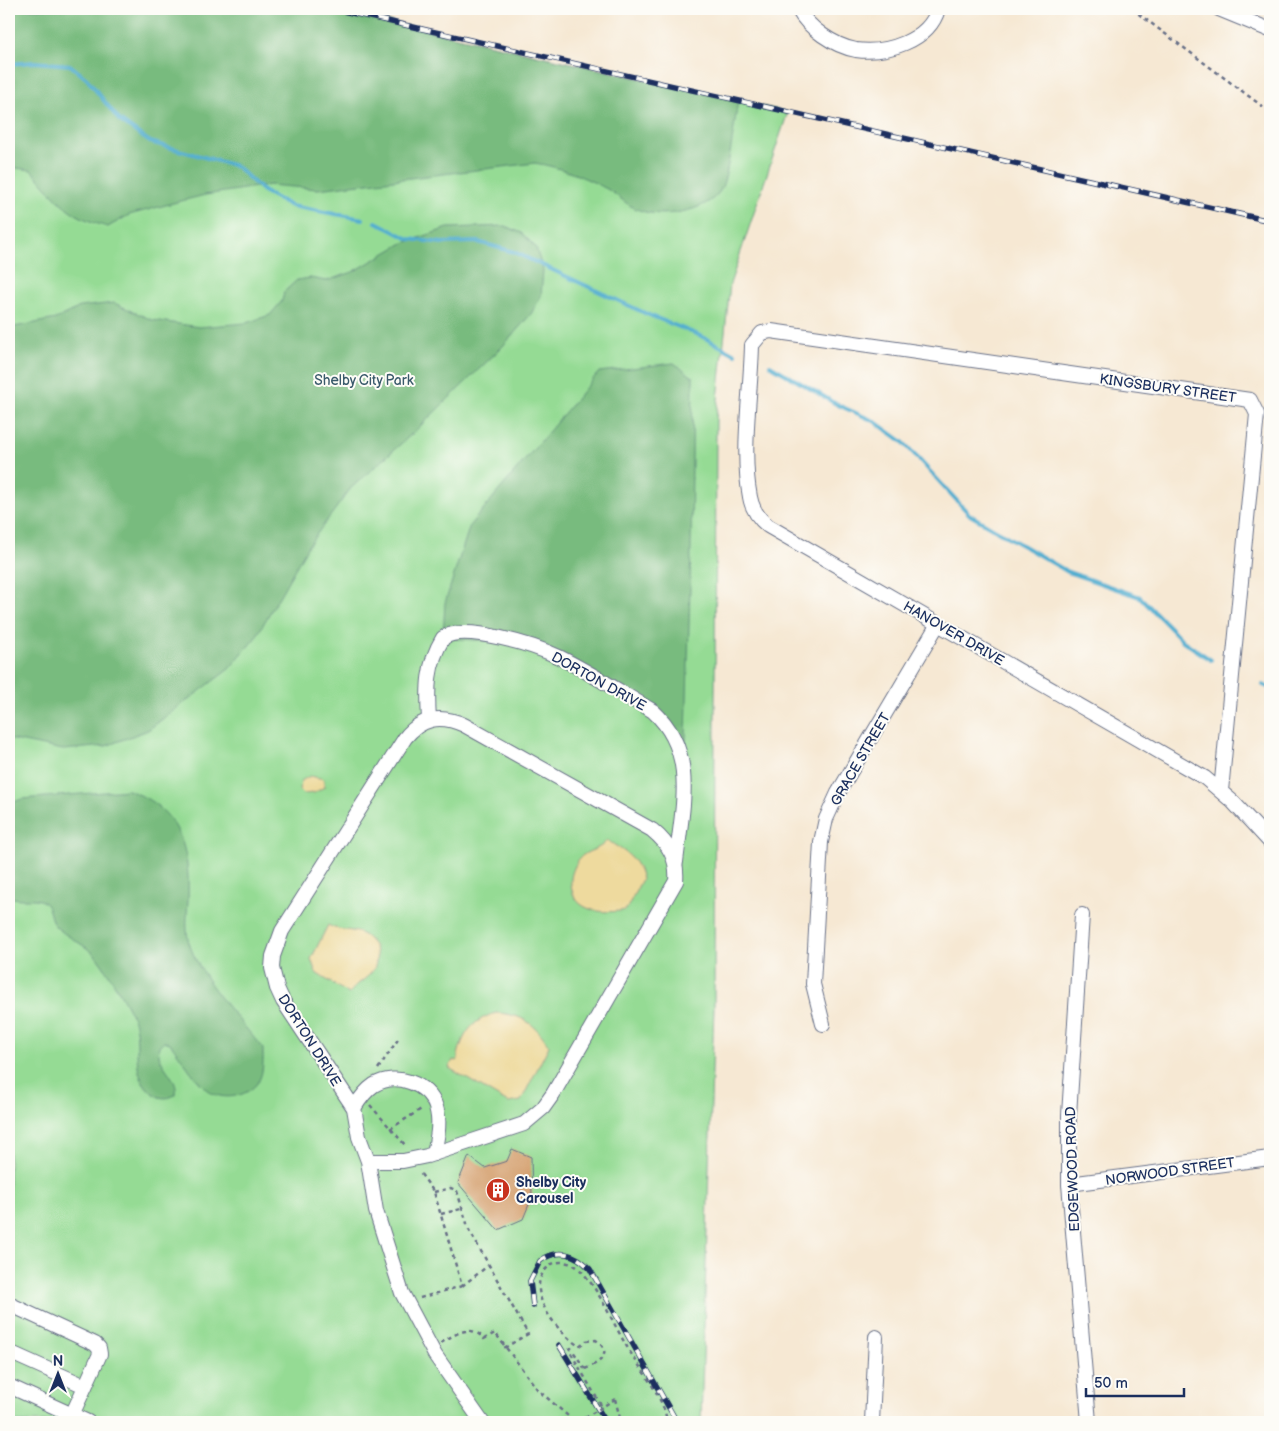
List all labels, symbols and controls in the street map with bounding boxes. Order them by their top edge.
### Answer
street label: KINGSBURY STREET [1099,370,1238,407]
park label: Shelby City Park [314,372,414,389]
street label: HANOVER DRIVE [900,598,1007,669]
street label: DORTON DRIVE [548,648,649,714]
street label: GRACE STREET [827,709,894,809]
street label: DORTON DRIVE [274,991,345,1090]
street label: EDGEWOOD ROAD [1062,1106,1083,1232]
street label: NORWOOD STREET [1104,1154,1237,1189]
place label: Shelby City Carousel [516,1174,587,1207]
building icon: Shelby City Carousel [485,1177,511,1203]
north arrow [32,1348,82,1398]
text: N [53,1353,63,1370]
scale bar [1086,1366,1184,1398]
text: 50 m [1094,1374,1128,1393]

